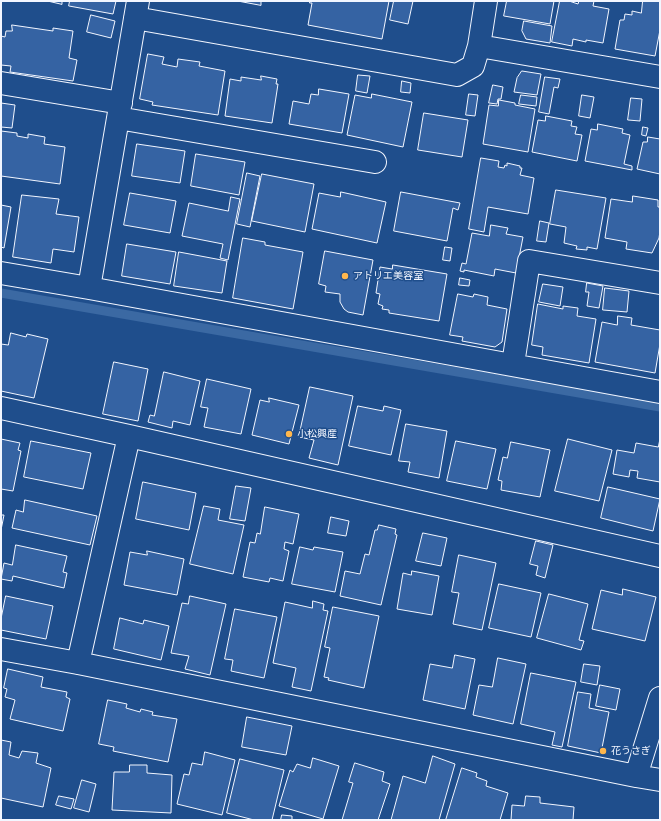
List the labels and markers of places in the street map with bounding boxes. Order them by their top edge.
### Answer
place label: アトリエ美容室 [353,270,423,282]
marker: アトリエ美容室 [340,271,350,281]
place label: 小松興産 [297,428,337,440]
marker: 小松興産 [284,429,294,439]
place label: 花うさぎ [611,745,651,757]
marker: 花うさぎ [598,746,608,756]

